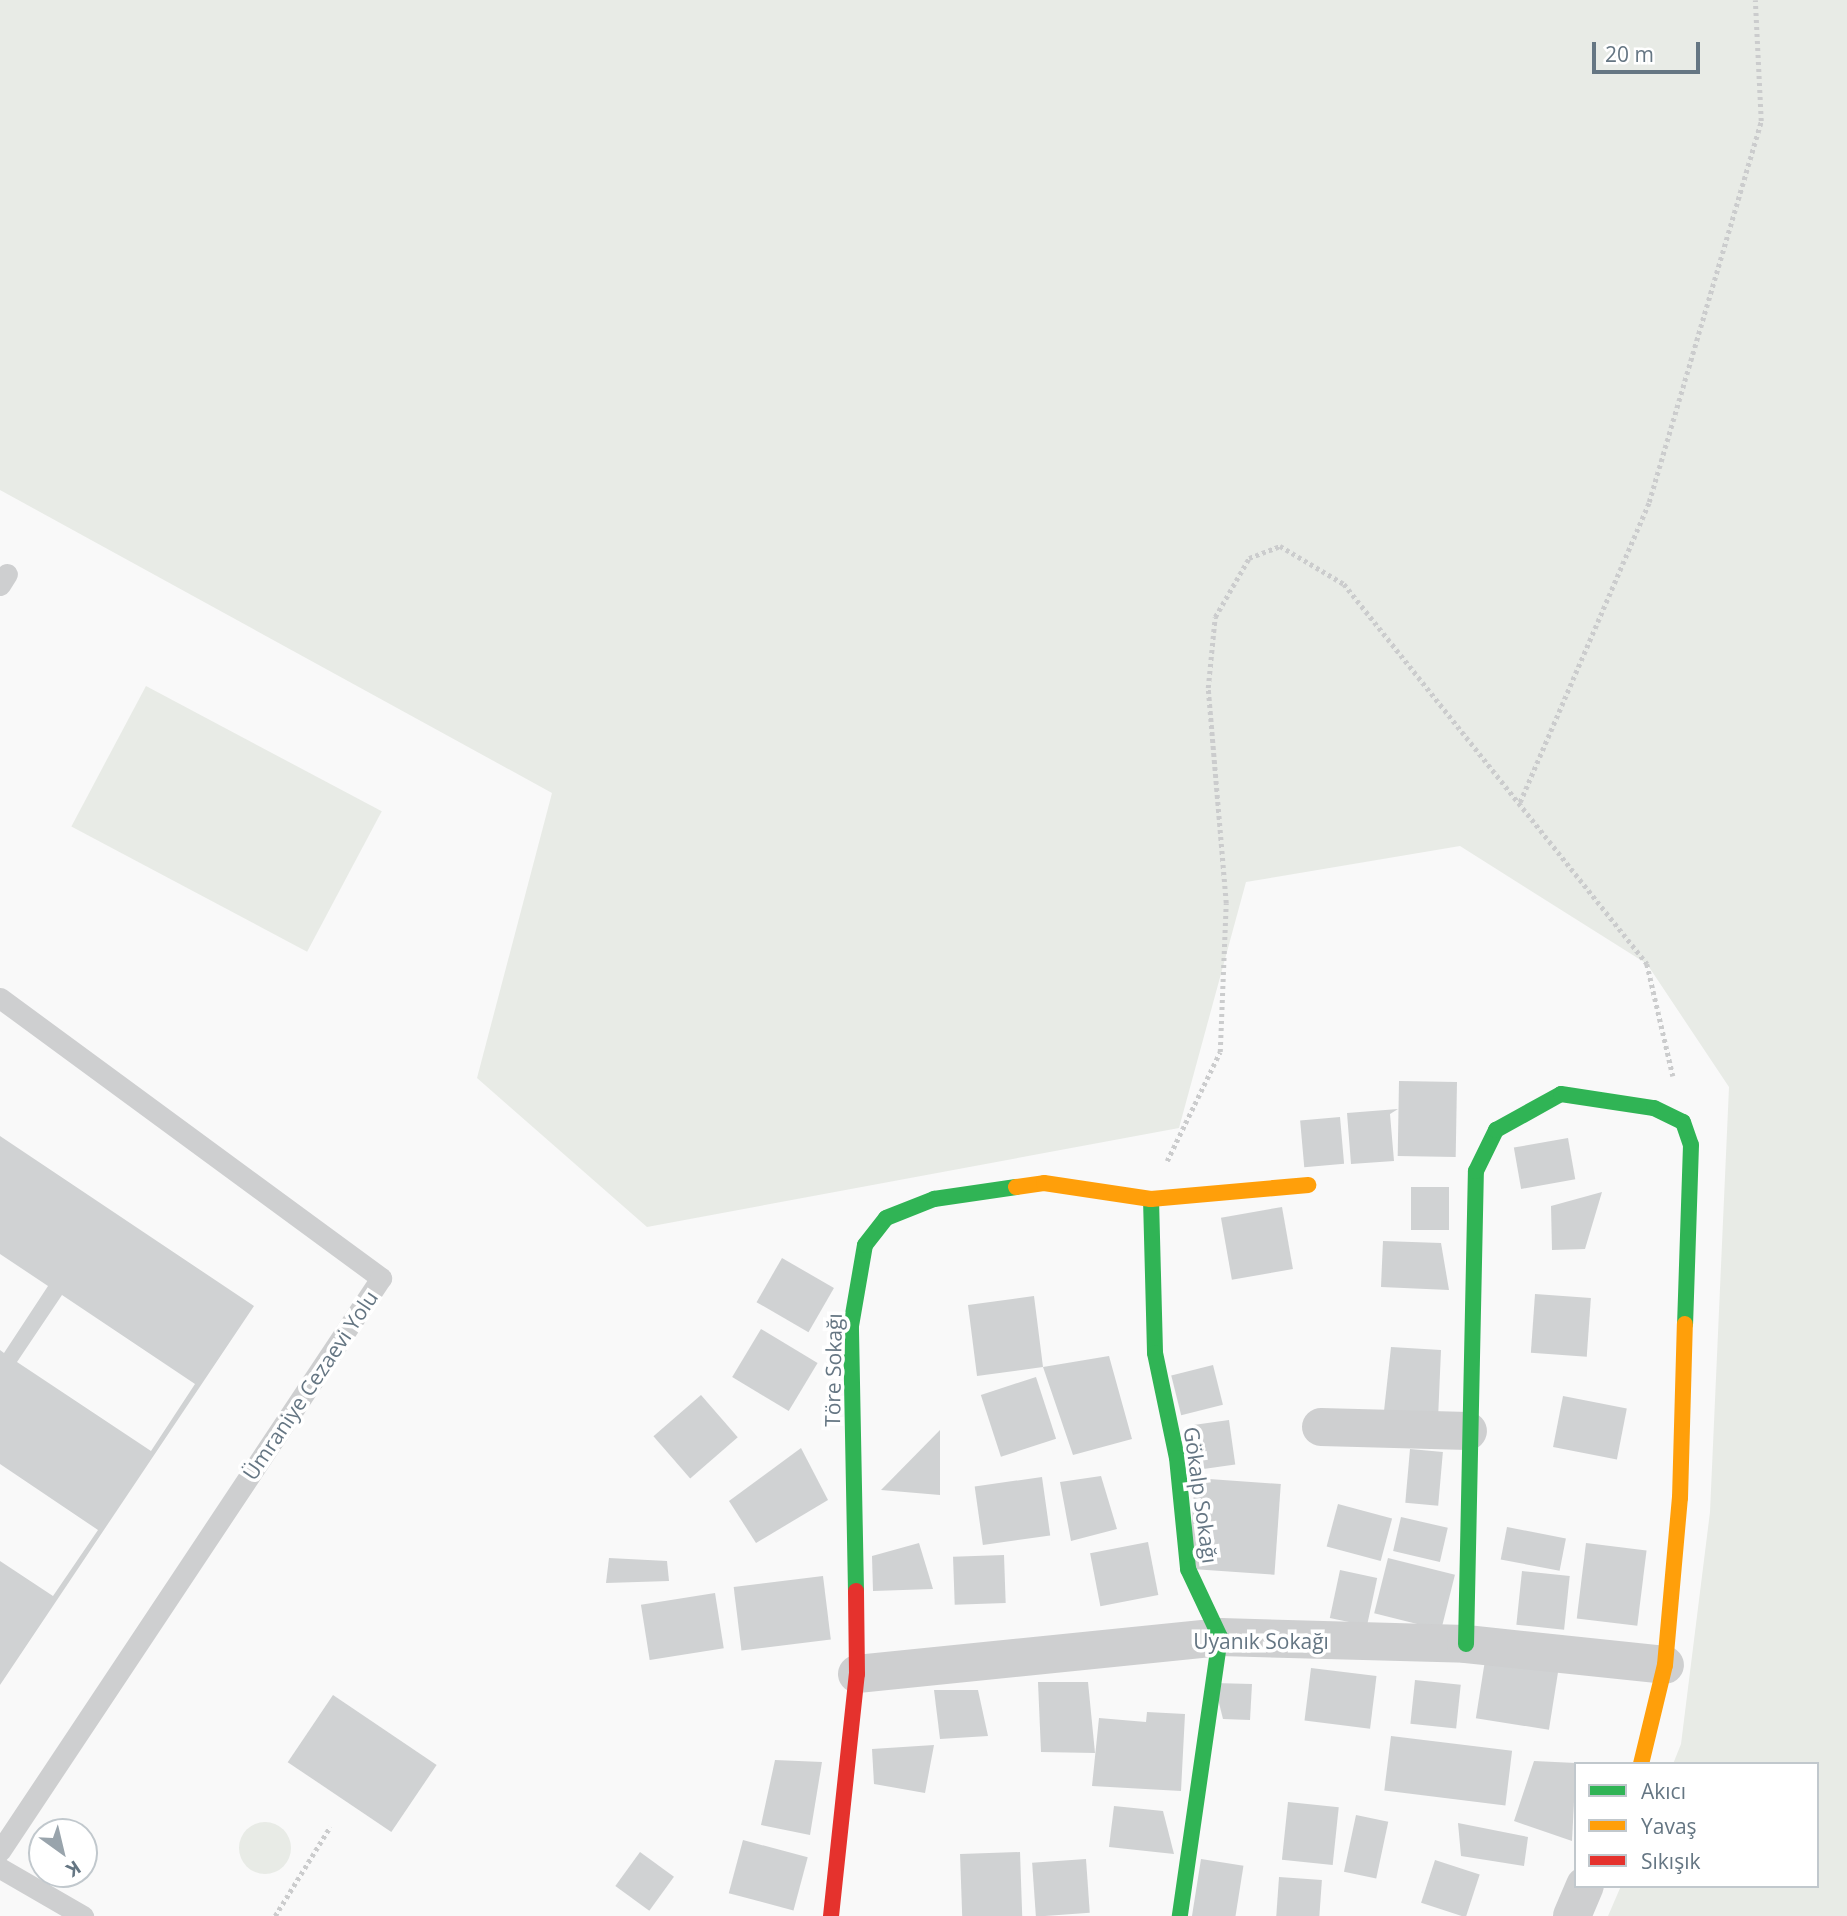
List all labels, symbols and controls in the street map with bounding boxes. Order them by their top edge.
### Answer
scale bar [1595,28,1703,72]
text: 20 m [1605,40,1654,68]
street label: Ümraniye Cezaevi Yolu [237,1285,383,1485]
street label: Töre Sokağı [819,1313,847,1427]
street label: Gökalp Sokağı [1179,1425,1223,1565]
street label: Uyanık Sokağı [1193,1628,1329,1654]
legend [1574,1762,1819,1888]
text: Akıcı [1641,1777,1686,1805]
text: Yavaş [1641,1812,1697,1840]
north arrow [28,1818,98,1888]
text: Sıkışık [1641,1847,1701,1875]
text: K [61,1854,86,1883]

